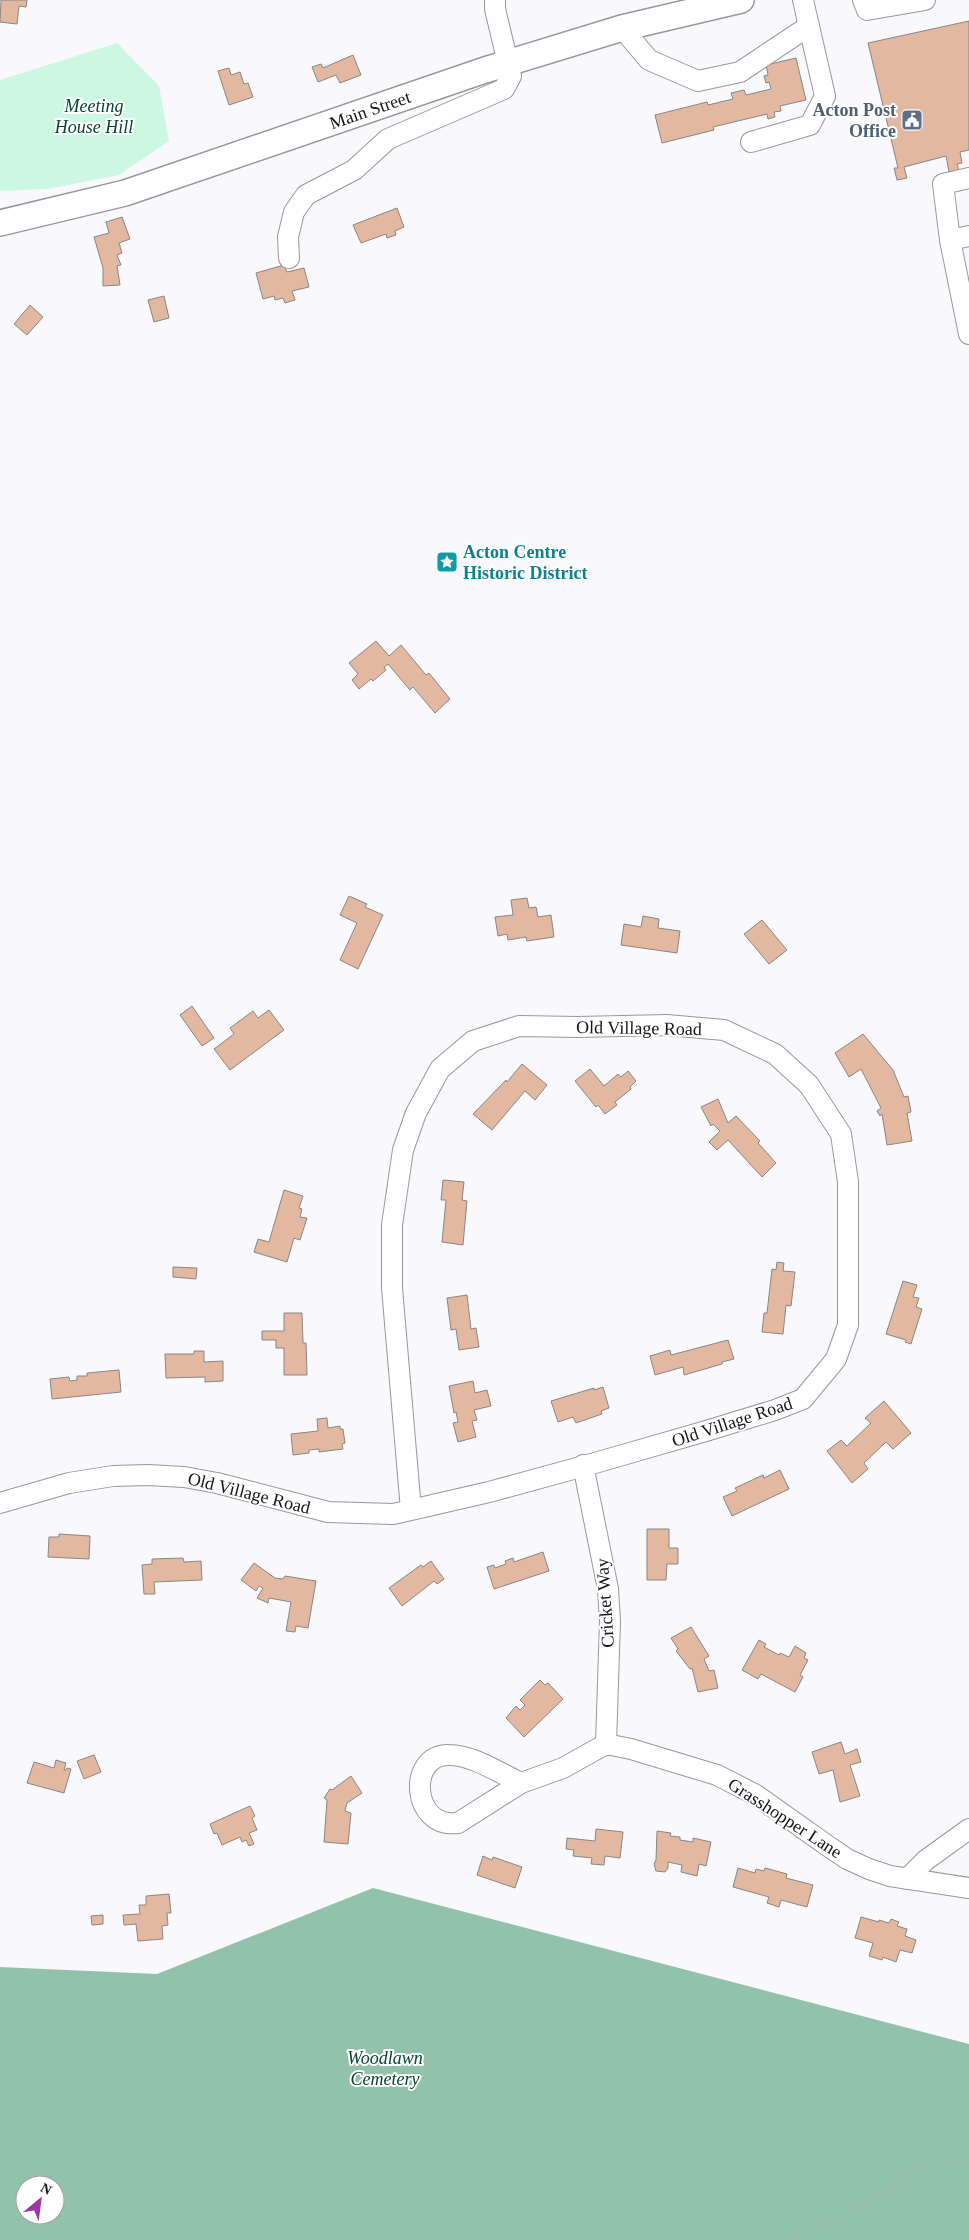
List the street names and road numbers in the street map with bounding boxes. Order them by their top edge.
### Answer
street label: Main Street [327,87,413,133]
street label: Old Village Road [576,1017,702,1039]
street label: Old Village Road [669,1393,795,1451]
street label: Old Village Road [186,1468,312,1518]
street label: Cricket Way [592,1558,618,1648]
street label: Grasshopper Lane [724,1774,846,1862]

